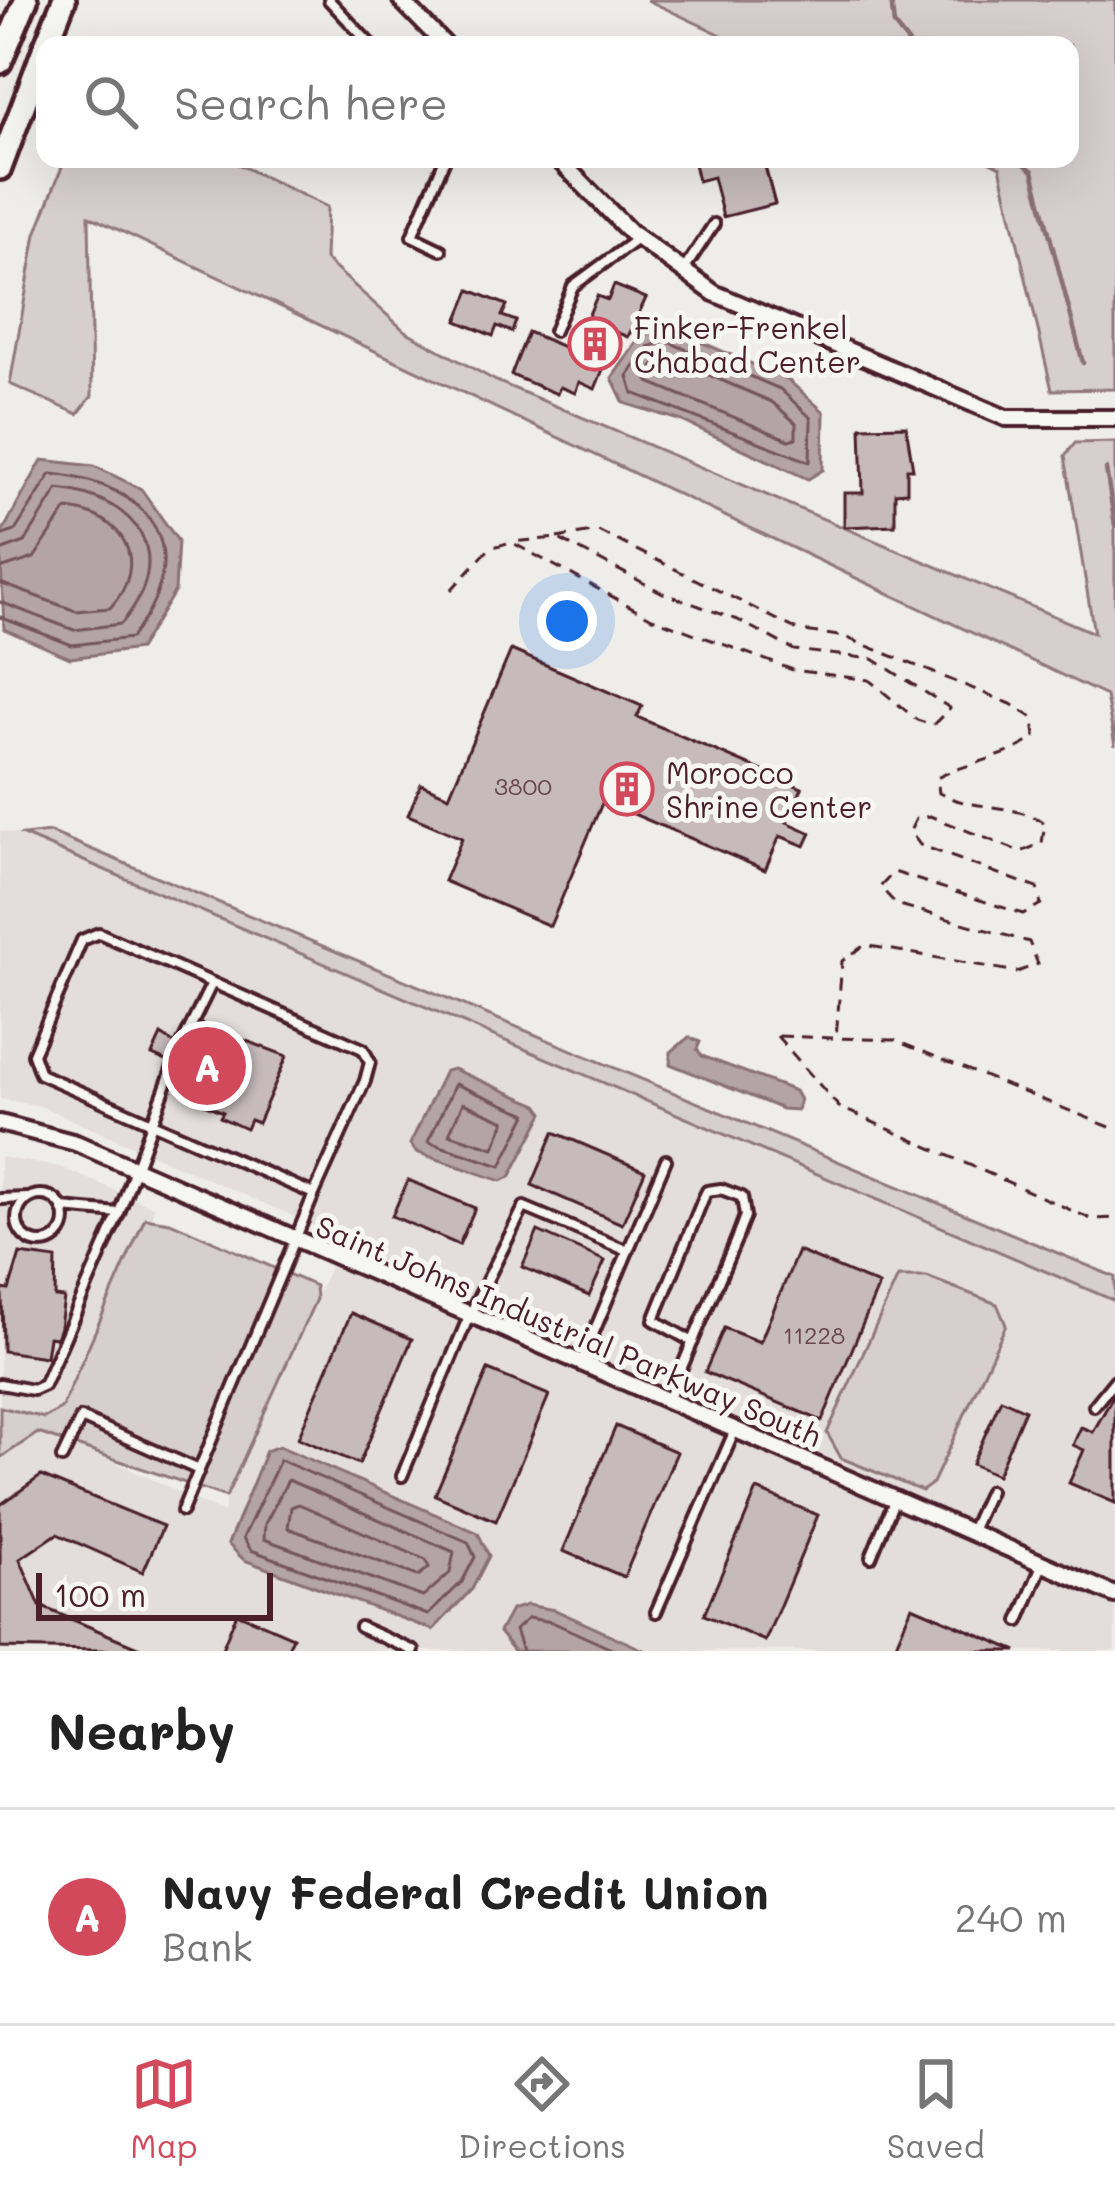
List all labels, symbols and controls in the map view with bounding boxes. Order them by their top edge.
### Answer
search box [36,36,1079,168]
icon: search [78,69,144,135]
text: Search here [174,73,448,131]
place label: Finker-Frenkel Chabad Center [634,307,861,381]
building icon: Finker-Frenkel Chabad Center [567,316,623,372]
your location [537,591,597,651]
place label: Morocco Shrine Center [666,752,872,826]
building icon: Morocco Shrine Center [599,761,655,817]
house number: 3800 [494,770,552,801]
pin: A [168,1021,246,1111]
street label: Saint Johns Industrial Parkway South [310,1205,828,1455]
house number: 11228 [783,1319,845,1350]
scale bar [36,1567,273,1620]
text: 100 m [54,1572,146,1615]
text: Nearby [48,1696,235,1763]
text: Navy Federal Credit Union [162,1862,769,1920]
text: A [73,1891,101,1942]
text: 240 m [955,1891,1067,1942]
text: Bank [162,1920,253,1971]
tab: Map [130,2051,198,2166]
tab: Directions [458,2051,626,2166]
tab: Saved [887,2051,985,2166]

